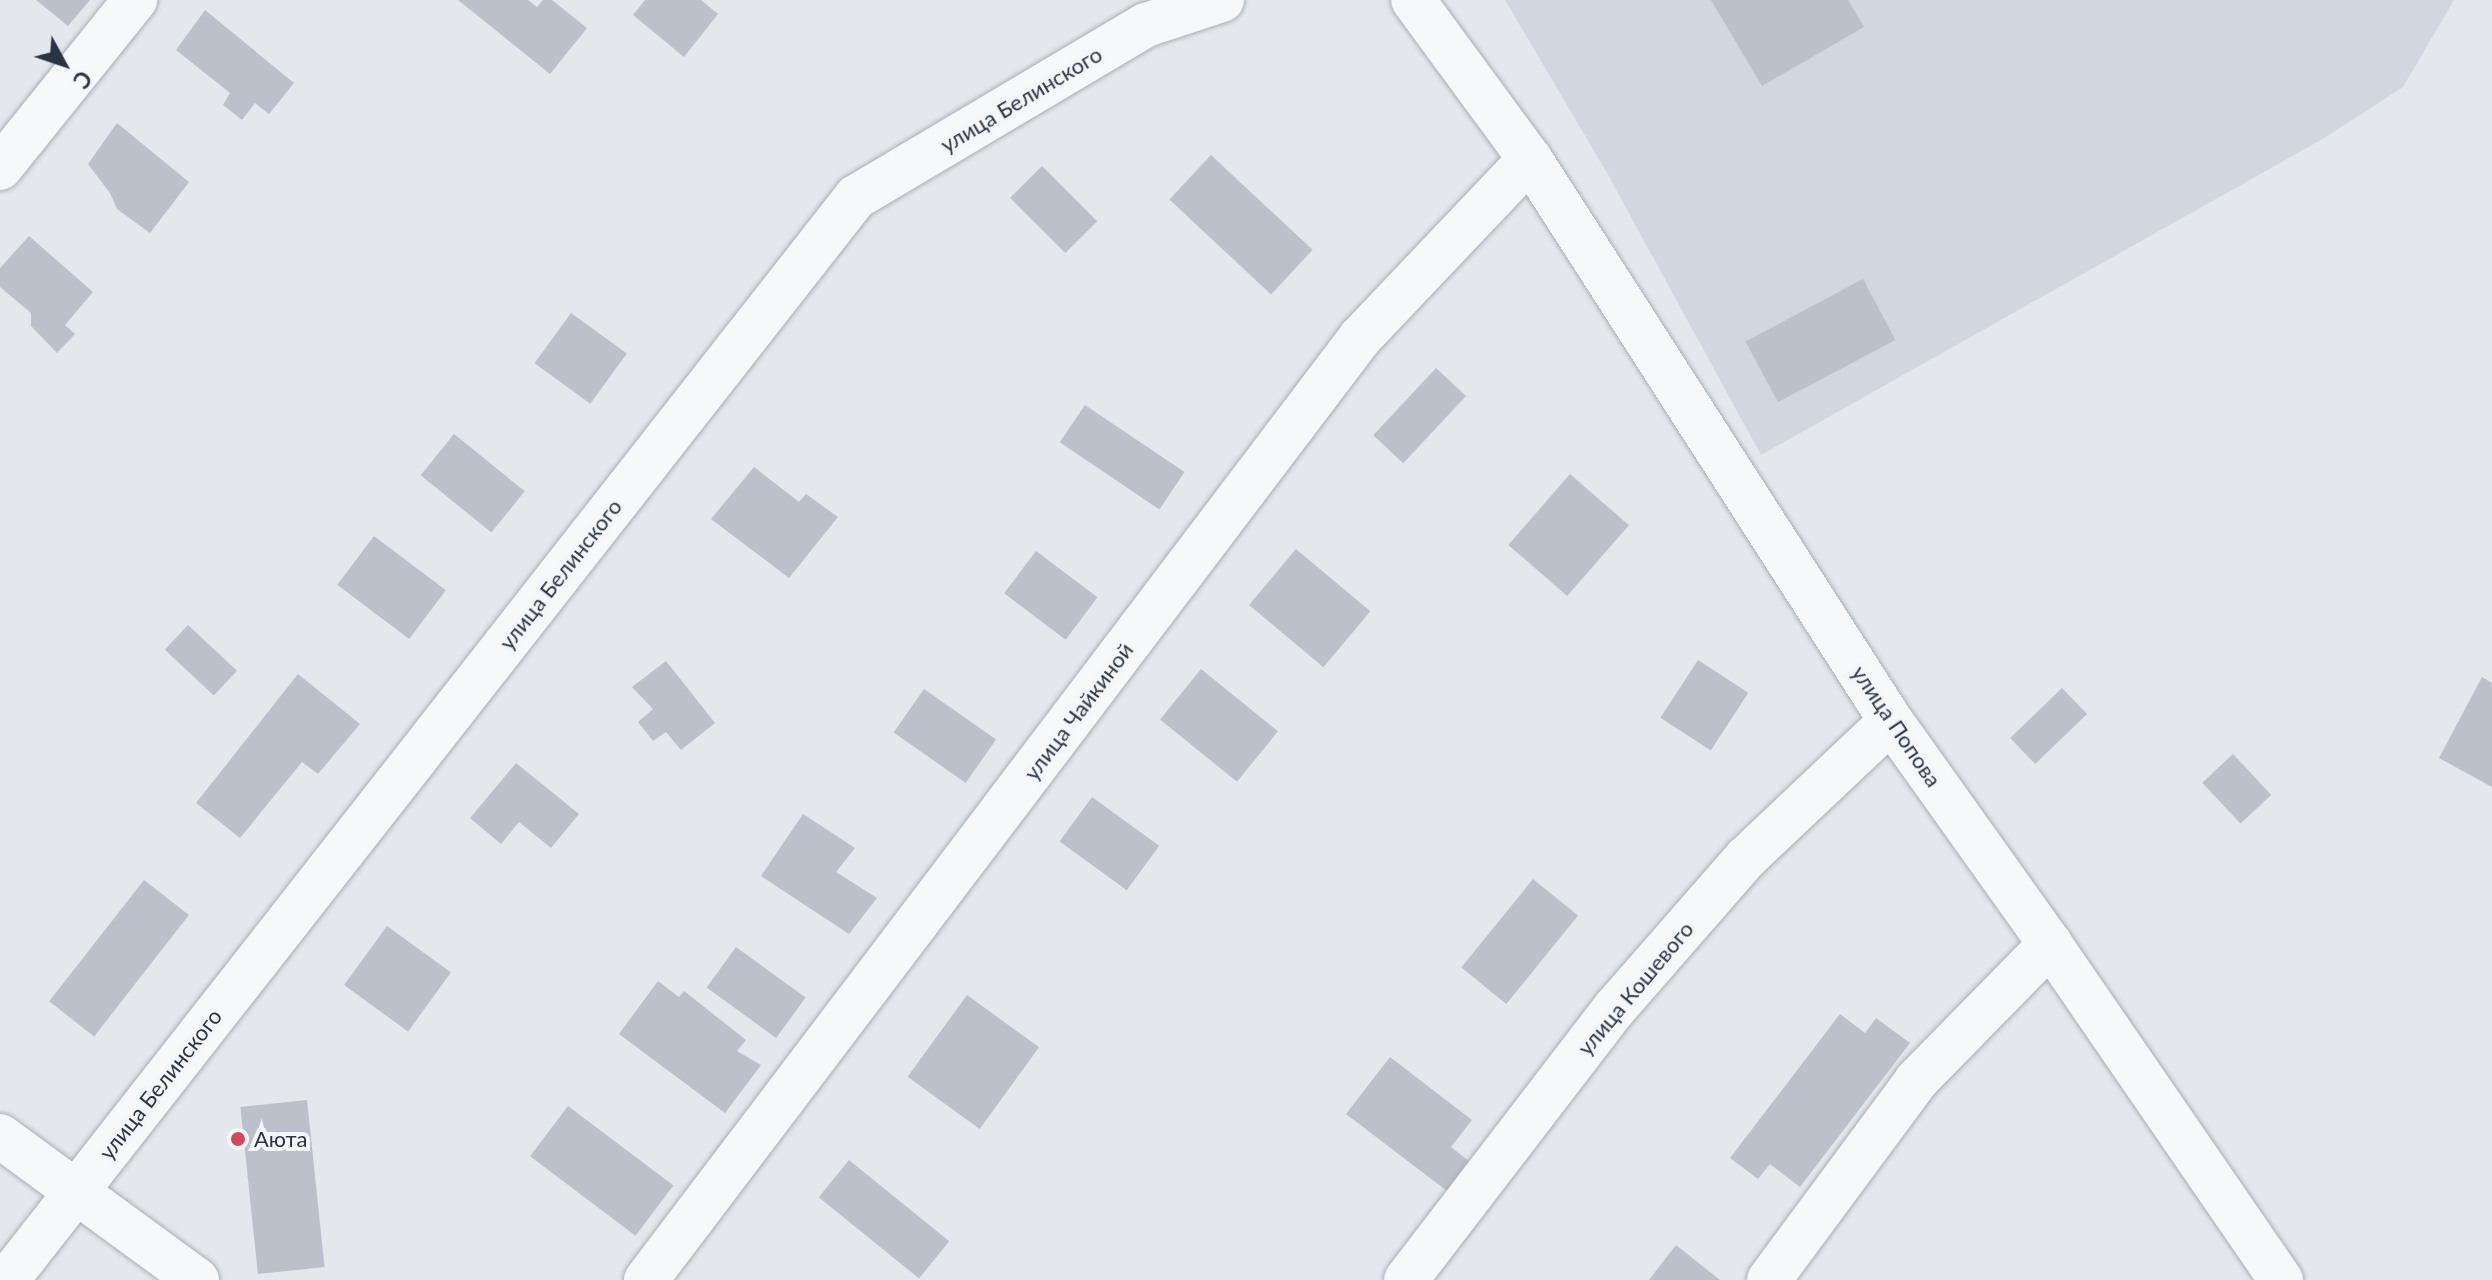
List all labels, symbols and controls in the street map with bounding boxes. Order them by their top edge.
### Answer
north arrow [24,24,104,104]
street label: улица Белинского [935,40,1107,158]
text: С [68,65,98,94]
street label: улица Белинского [493,493,627,655]
street label: улица Чайкиной [1018,637,1138,785]
street label: улица Попова [1847,660,1947,792]
street label: улица Кошевого [1571,916,1699,1060]
street label: улица Белинского [93,1003,227,1165]
place label: Аюта [254,1126,308,1152]
marker: Аюта [229,1130,247,1148]

